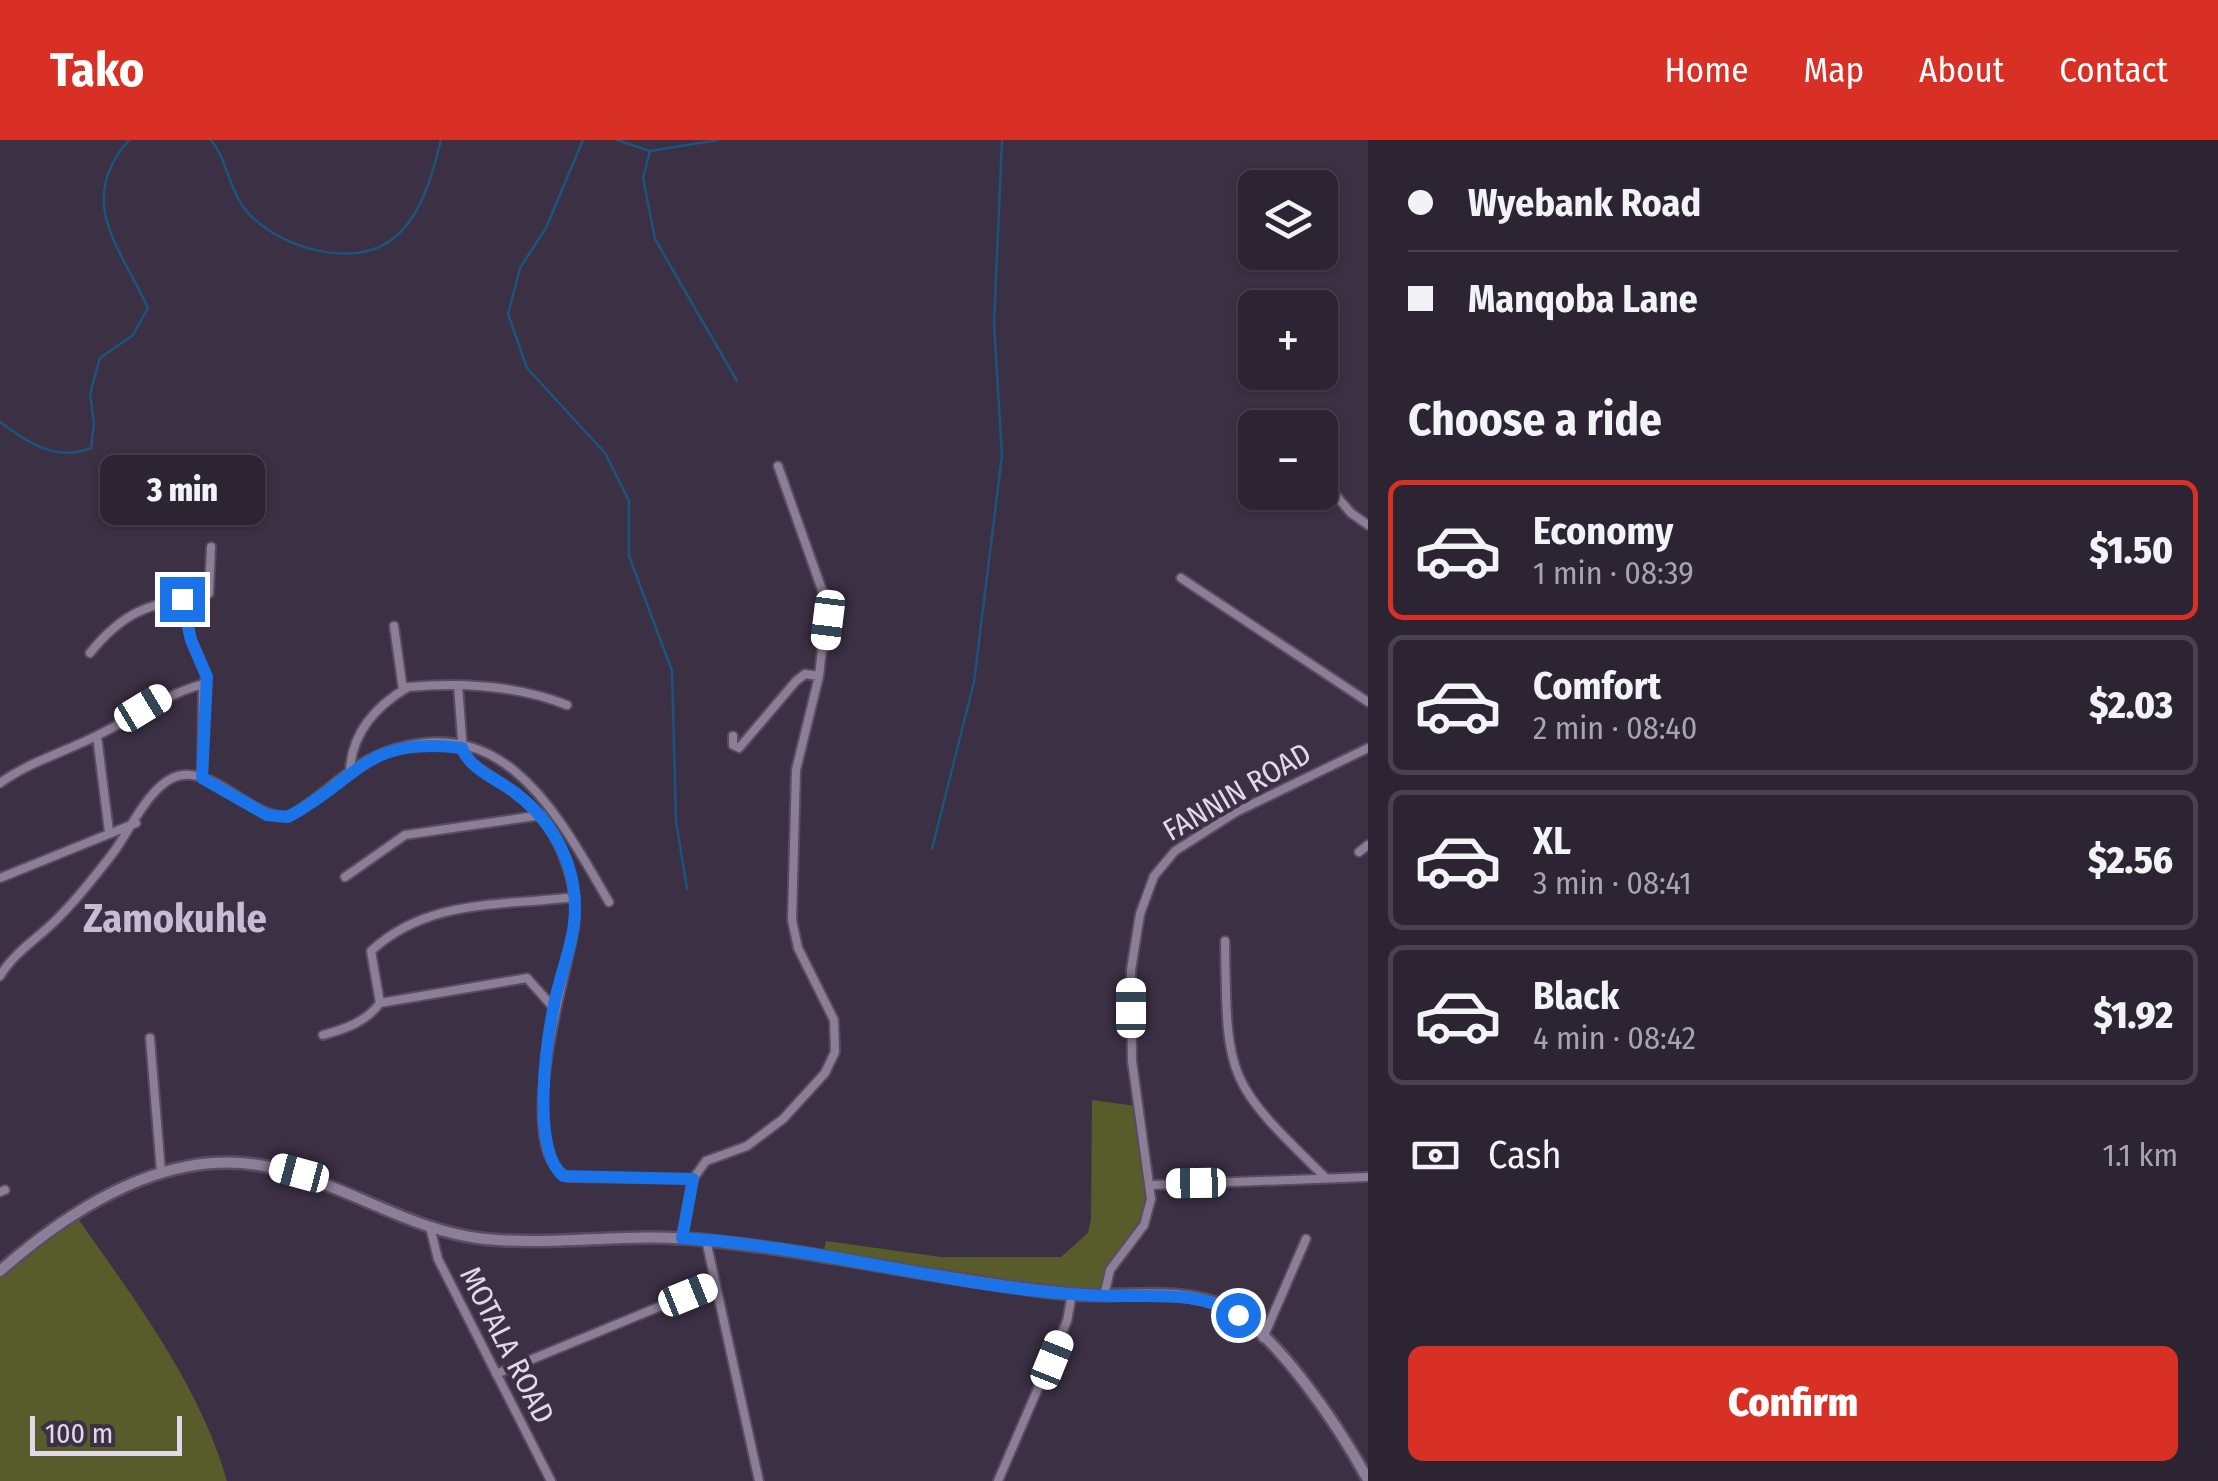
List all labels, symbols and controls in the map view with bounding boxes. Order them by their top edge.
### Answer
text: Tako [50,41,144,99]
text: Home [1665,49,1748,91]
text: Map [1803,49,1864,91]
text: About [1919,49,2004,91]
text: Contact [2059,49,2168,91]
map controls [1238,170,1338,510]
button: layers [1238,170,1338,270]
text: Wyebank Road [1468,180,1701,226]
text: Manqoba Lane [1468,276,1698,322]
button: + [1238,290,1338,390]
text: Choose a ride [1408,393,1662,447]
button: − [1238,410,1338,510]
callout: 3 min [100,454,264,524]
text: 3 min [147,471,218,509]
icon: car [1413,505,1503,595]
text: Economy [1533,508,1673,554]
text: $1.50 [2090,527,2173,573]
text: 1 min · 08:39 [1533,554,1694,592]
route end [160,577,205,622]
car [809,588,847,652]
icon: car [1413,660,1503,750]
text: Comfort [1533,663,1661,709]
car [110,680,176,736]
text: $2.03 [2089,682,2173,728]
text: 2 min · 08:40 [1533,709,1697,747]
street label: FANNIN ROAD [1157,735,1317,849]
icon: car [1413,815,1503,905]
text: XL [1533,818,1571,864]
text: $2.56 [2088,837,2173,883]
text: 3 min · 08:41 [1533,864,1692,902]
district label: Zamokuhle [83,895,267,943]
icon: car [1413,970,1503,1060]
text: Black [1533,973,1619,1019]
car [1116,978,1146,1038]
text: $1.92 [2093,992,2173,1038]
text: 4 min · 08:42 [1533,1019,1696,1057]
icon: cash [1408,1128,1463,1183]
text: Cash [1488,1132,1562,1178]
text: 1.1 km [2102,1136,2178,1174]
car [266,1151,332,1195]
car [1166,1167,1226,1199]
street label: MOTALA ROAD [452,1261,562,1429]
car [655,1270,721,1320]
route start [1216,1293,1261,1338]
car [1027,1327,1077,1393]
button: Confirm [1408,1346,2178,1461]
scale bar [30,1411,182,1456]
text: 100 m [45,1417,113,1450]

